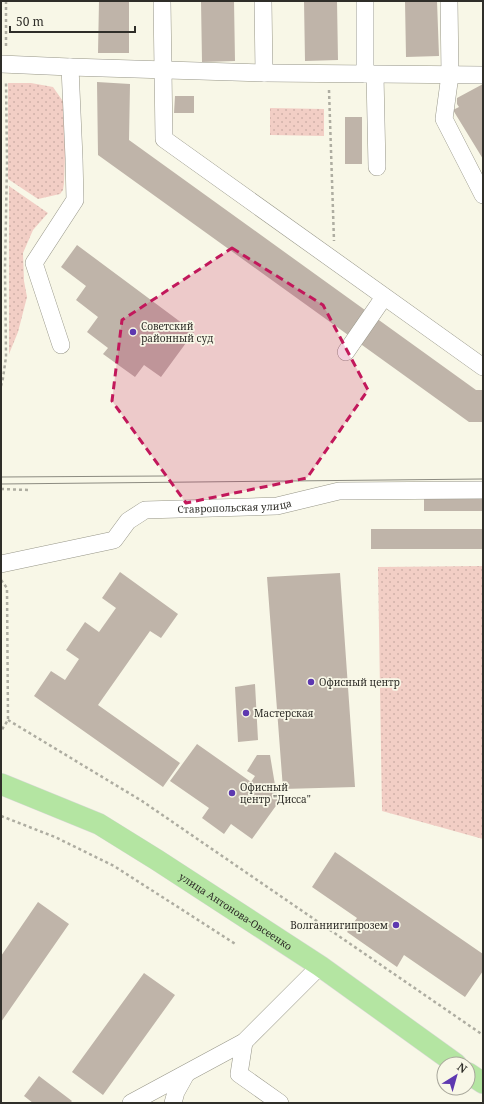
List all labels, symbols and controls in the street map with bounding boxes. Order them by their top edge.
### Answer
scale bar [10,8,135,34]
text: 50 m [16,13,44,30]
place label: Советский районный суд [141,319,213,345]
marker: Советский районный суд [128,327,138,337]
street label: Ставропольская улица [177,496,293,516]
place label: Офисный центр [319,675,400,689]
marker: Офисный центр [306,677,316,687]
place label: Мастерская [254,706,314,720]
marker: Мастерская [241,708,251,718]
place label: Офисный центр "Дисса" [240,780,311,806]
marker: Офисный центр "Дисса" [227,788,237,798]
street label: улица Антонова-Овсеенко [176,869,295,953]
place label: Волганиигипрозем [290,918,388,932]
marker: Волганиигипрозем [391,920,401,930]
north arrow [436,1056,476,1096]
text: N [454,1059,471,1076]

